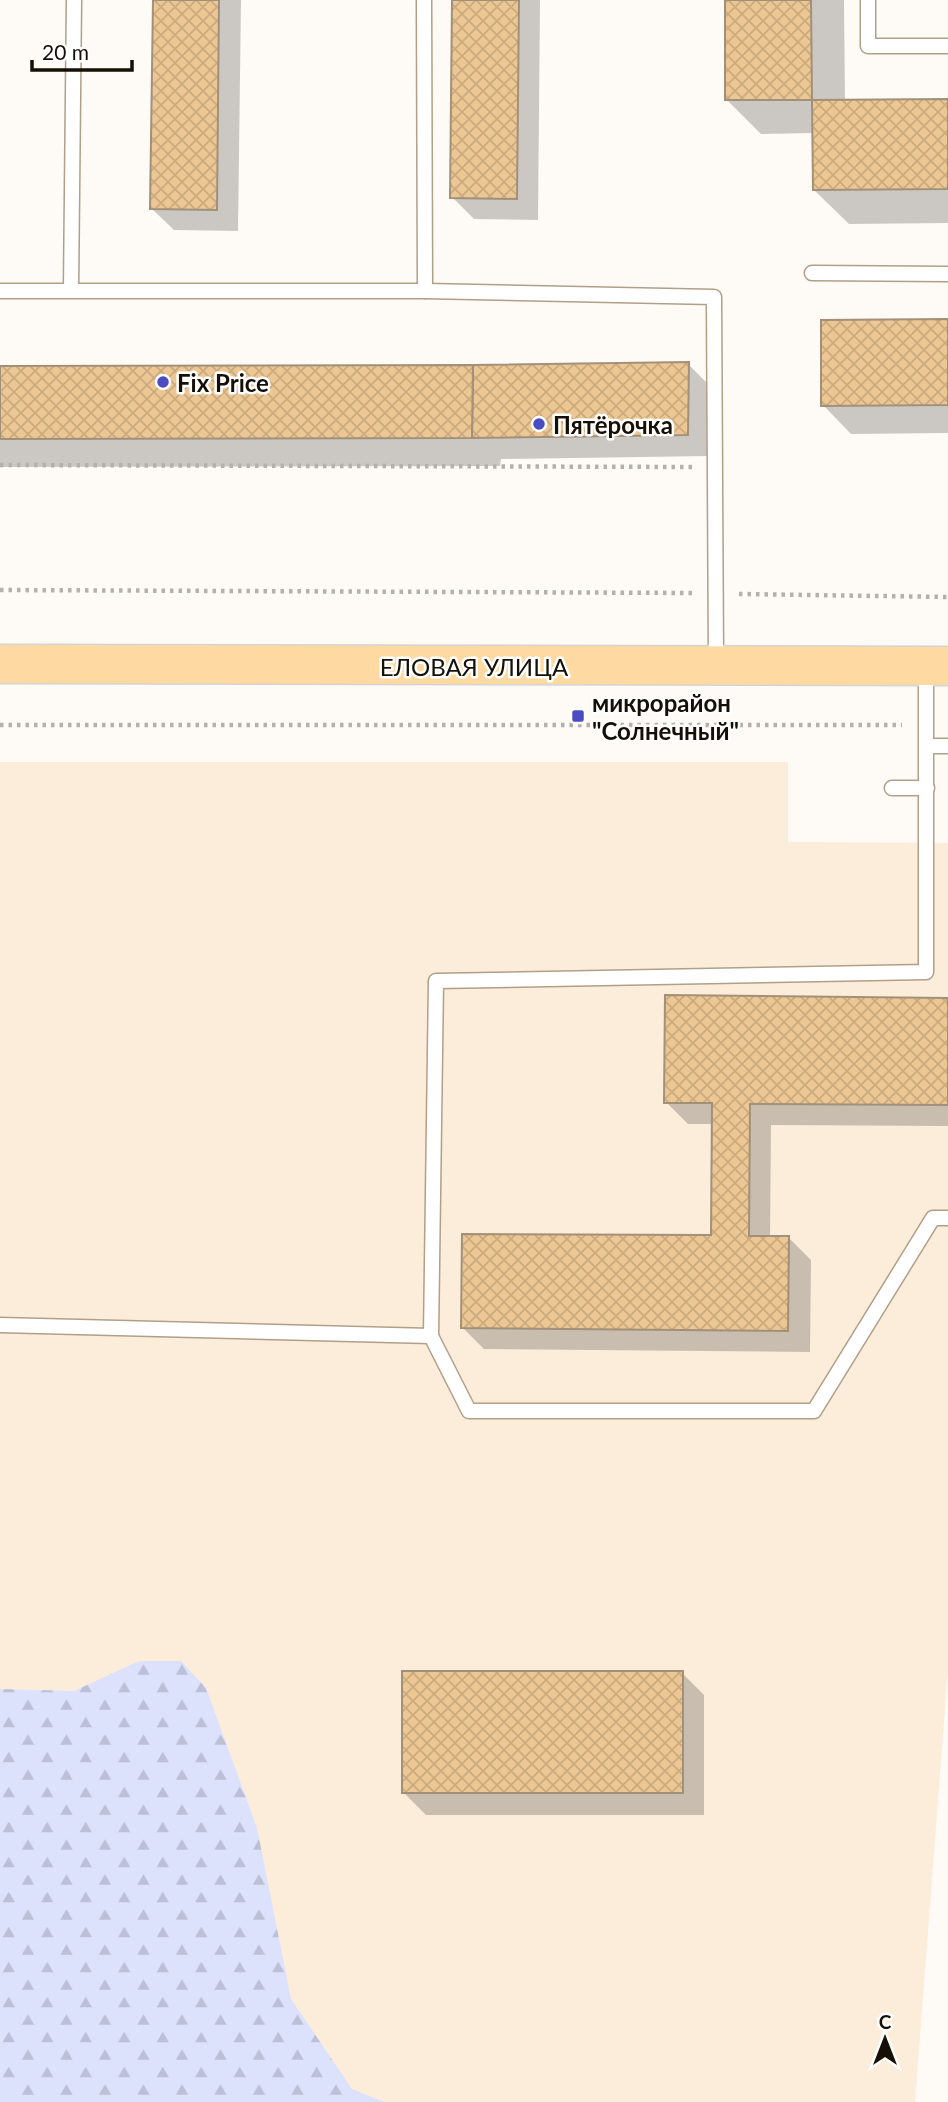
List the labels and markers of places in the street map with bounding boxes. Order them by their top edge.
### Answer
place label: Fix Price [177,368,269,397]
marker: Fix Price [155,374,171,390]
place label: Пятёрочка [553,410,673,439]
marker: Пятёрочка [531,416,547,432]
place label: микрорайон "Солнечный" [592,688,739,745]
marker: микрорайон "Солнечный" [570,708,586,724]

